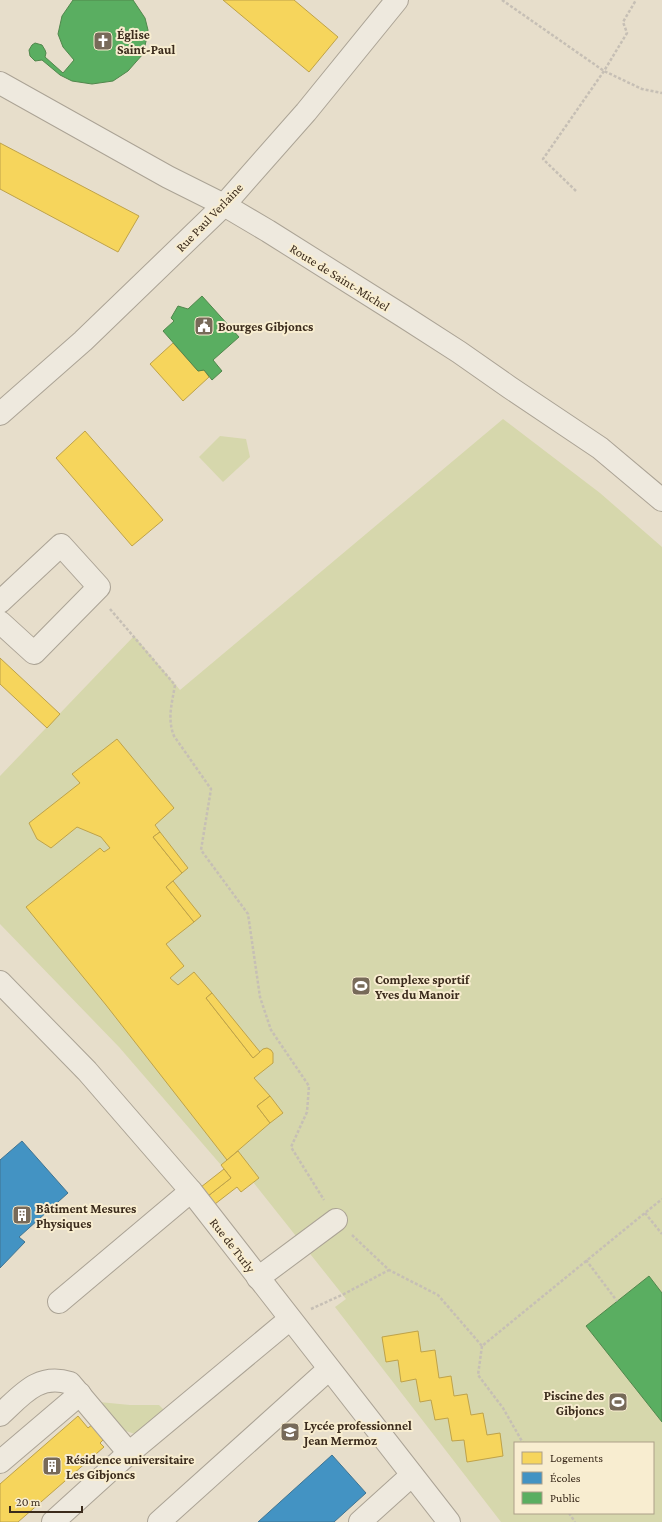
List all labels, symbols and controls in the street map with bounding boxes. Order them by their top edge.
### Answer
place label: Église Saint-Paul [117,27,175,57]
church icon: Église Saint-Paul [92,30,114,52]
street label: Rue Paul Verlaine [173,180,246,255]
street label: Route de Saint-Michel [287,241,393,315]
public building icon: Bourges Gibjoncs [193,315,215,337]
place label: Bourges Gibjoncs [218,319,313,335]
place label: Complexe sportif Yves du Manoir [375,972,470,1002]
sports icon: Complexe sportif Yves du Manoir [350,975,372,997]
place label: Bâtiment Mesures Physiques [36,1201,136,1231]
building icon: Bâtiment Mesures Physiques [11,1204,33,1226]
street label: Rue de Turly [207,1215,259,1276]
place label: Piscine des Gibjoncs [544,1388,604,1419]
sports icon: Piscine des Gibjoncs [607,1391,629,1413]
place label: Lycée professionnel Jean Mermoz [302,1418,412,1448]
school or university icon: Lycée professionnel Jean Mermoz [279,1421,301,1443]
legend [514,1442,654,1514]
text: Logements [550,1451,603,1465]
place label: Résidence universitaire Les Gibjoncs [66,1452,194,1483]
building icon: Résidence universitaire Les Gibjoncs [41,1455,63,1477]
text: Écoles [550,1471,581,1485]
scale bar [10,1488,82,1514]
text: Public [550,1491,580,1505]
text: 20 m [16,1495,41,1509]

